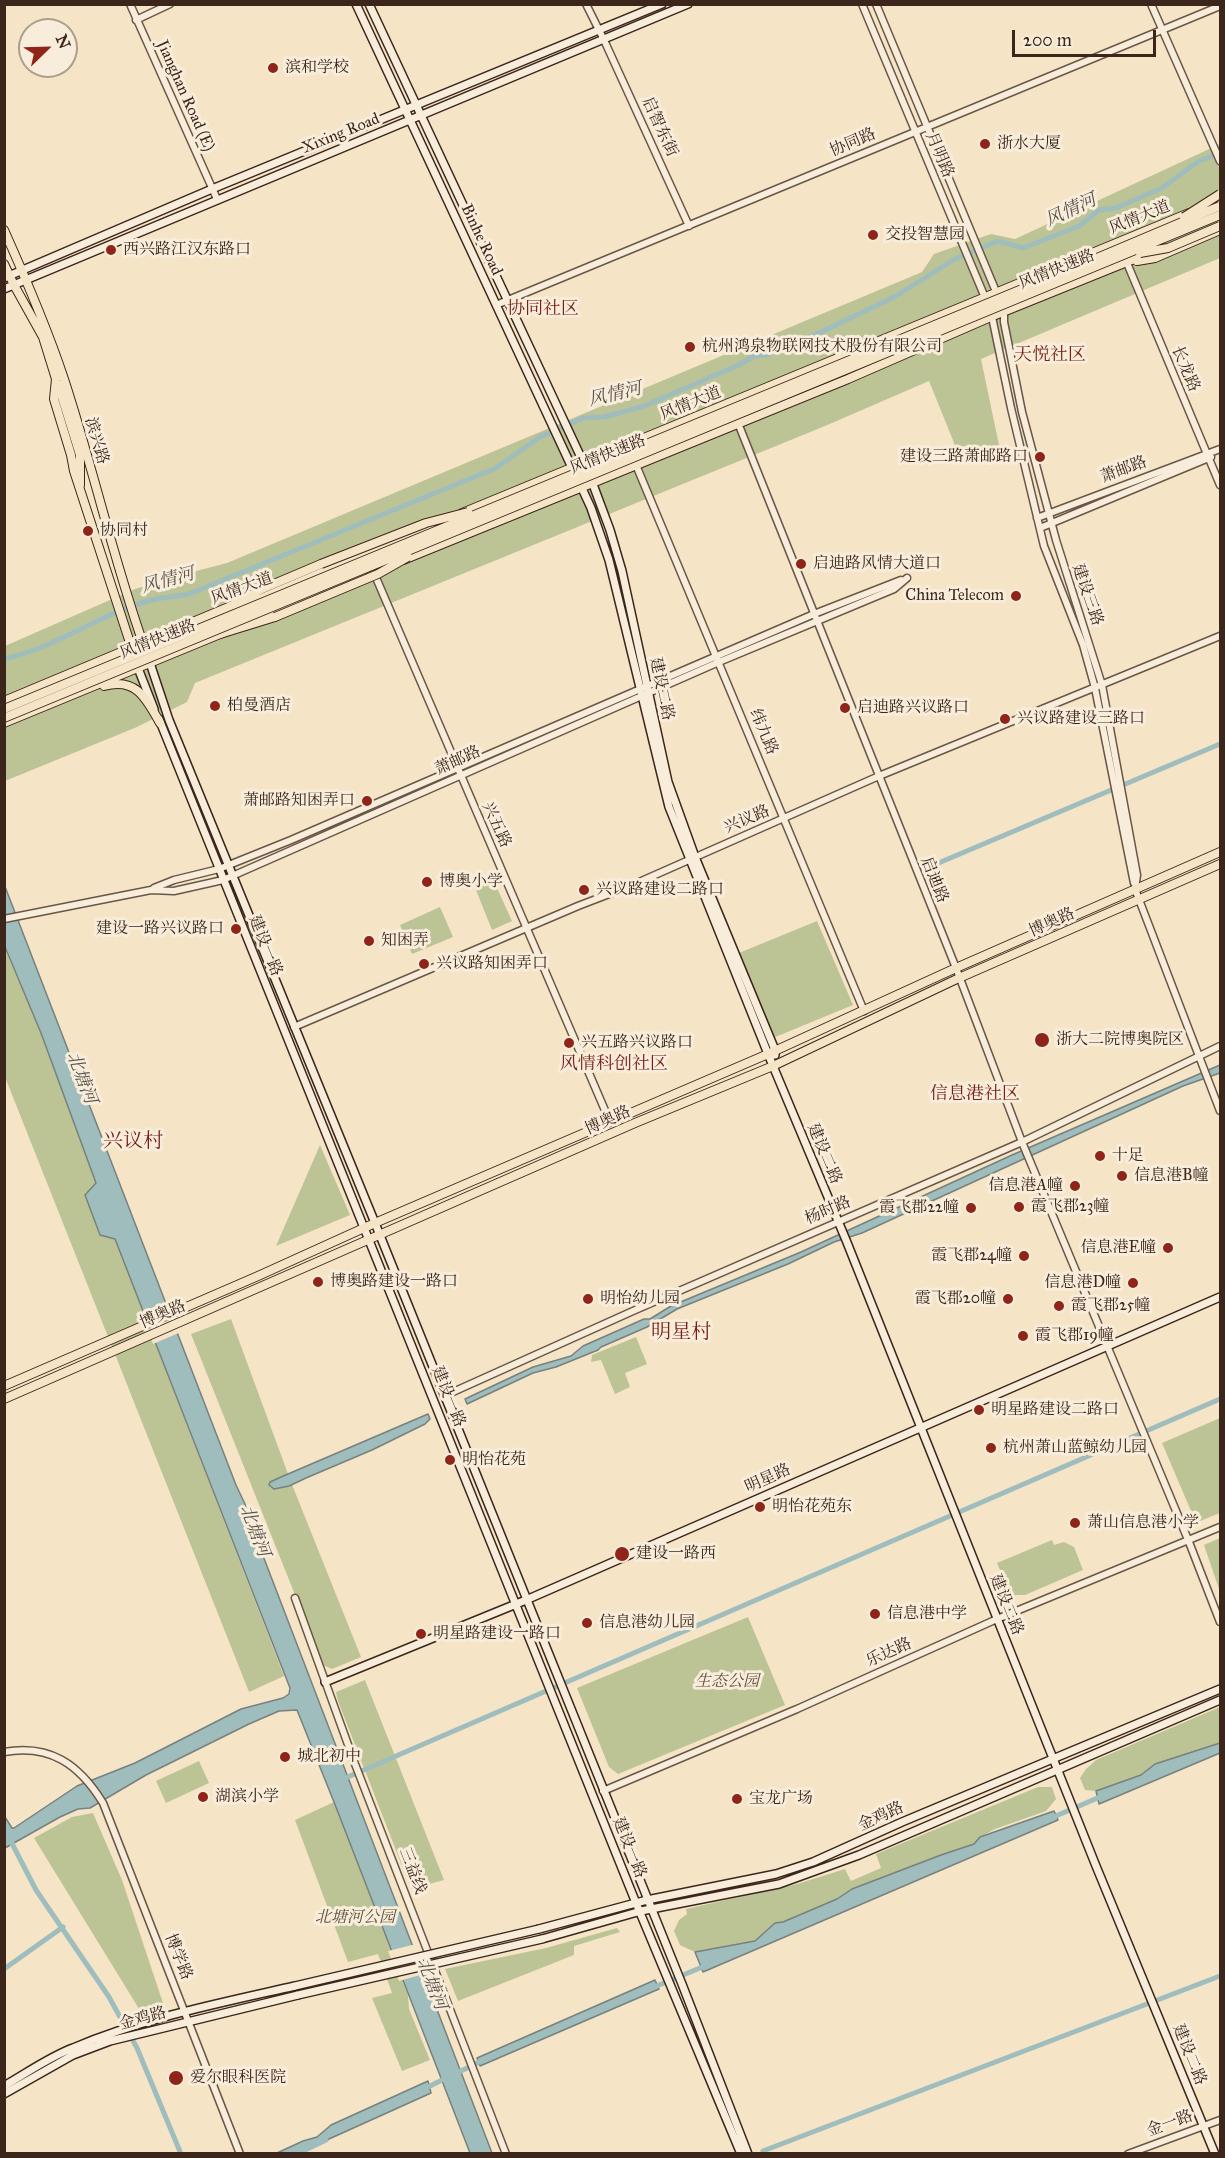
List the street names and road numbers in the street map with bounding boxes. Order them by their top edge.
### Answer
street label: Jianghan Road (E) [152,38,218,154]
street label: 启智东街 [637,94,681,160]
street label: Xixing Road [299,110,383,158]
street label: 协同路 [827,125,879,161]
street label: 月明路 [921,129,957,181]
street label: 风情大道 [1107,197,1173,239]
street label: Binhe Road [456,201,506,279]
street label: 风情快速路 [1016,246,1098,294]
street label: 长龙路 [1167,343,1203,395]
street label: 风情大道 [658,383,724,425]
street label: 滨兴路 [80,415,112,467]
street label: 风情快速路 [567,431,649,479]
street label: 萧邮路 [1098,453,1150,487]
street label: 建设三路 [1068,562,1106,628]
street label: 风情大道 [209,569,275,609]
street label: 风情快速路 [117,616,199,664]
street label: 建设二路 [645,656,677,722]
street label: 纬九路 [745,706,781,758]
street label: 萧邮路 [432,742,484,780]
street label: 兴五路 [477,799,515,851]
street label: 兴议路 [721,802,773,838]
street label: 启迪路 [916,854,952,906]
street label: 博奥路 [1026,904,1078,942]
street label: 建设一路 [244,913,286,979]
street label: 博奥路 [582,1102,634,1140]
street label: 建设二路 [803,1121,845,1187]
street label: 杨时路 [802,1193,854,1229]
street label: 博奥路 [137,1297,189,1333]
street label: 建设一路 [427,1364,469,1430]
street label: 明星路 [742,1460,794,1498]
street label: 建设二路 [985,1572,1027,1638]
street label: 乐达路 [863,1634,915,1672]
street label: 金鸡路 [855,1798,907,1836]
street label: 建设一路 [608,1815,650,1881]
street label: 三益线 [394,1845,430,1897]
street label: 博学路 [160,1931,196,1983]
street label: 金鸡路 [117,2004,169,2034]
street label: 建设二路 [1168,2022,1210,2088]
street label: 金一路 [1144,2107,1196,2141]

